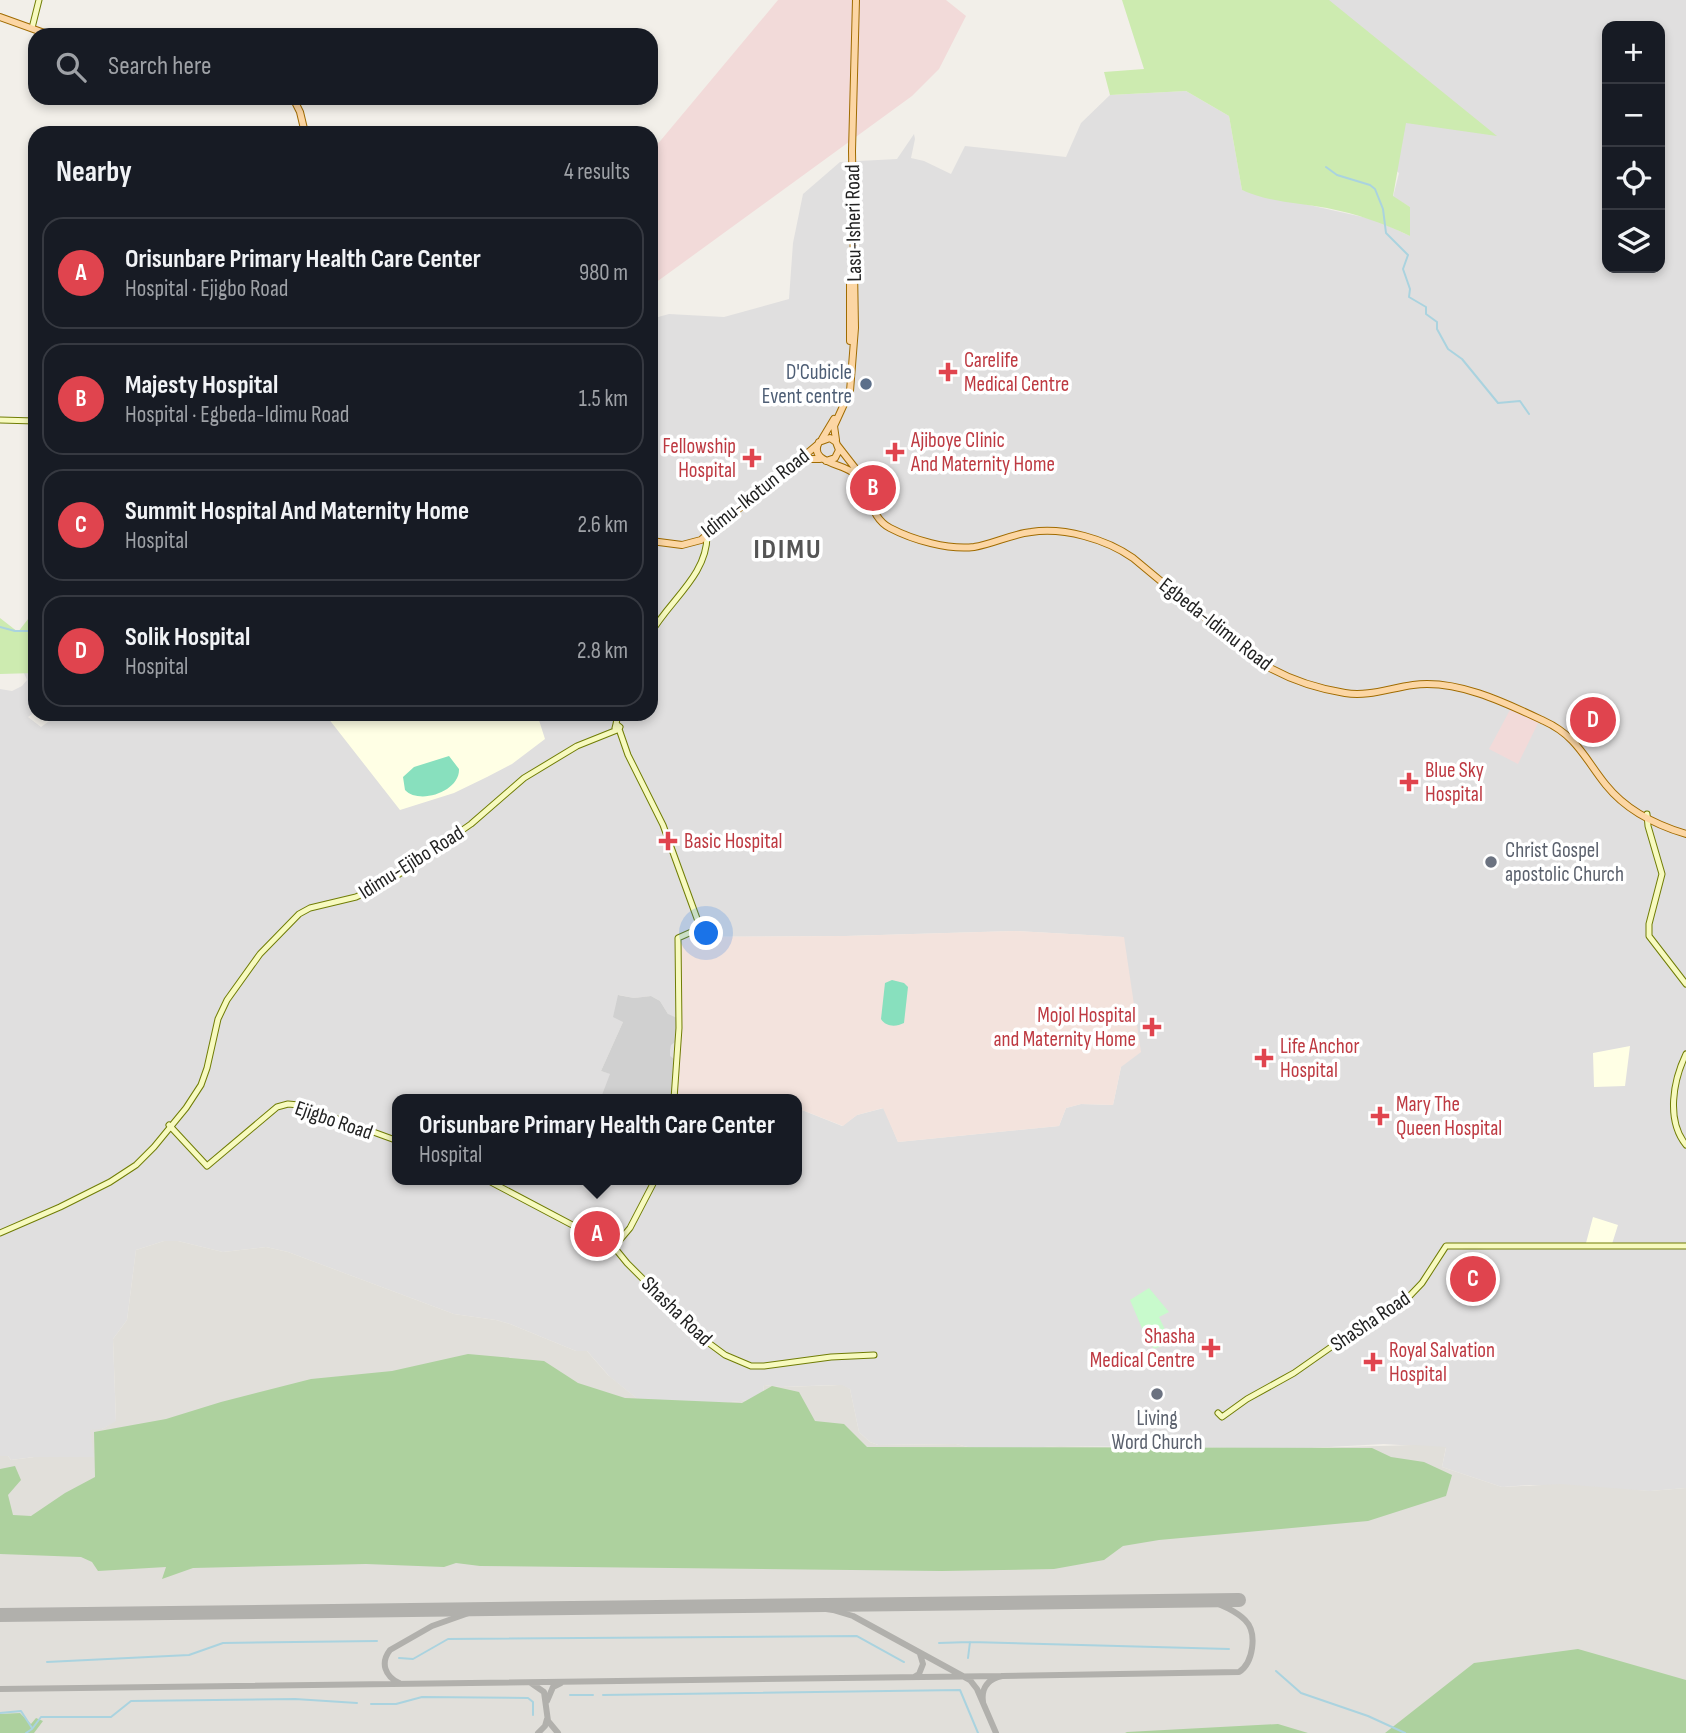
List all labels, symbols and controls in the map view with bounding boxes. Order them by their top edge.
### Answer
map controls [1602,21,1665,273]
button: + [1602,21,1665,84]
search box [28,28,658,105]
icon: search [52,48,90,86]
text: Search here [108,51,211,82]
button: − [1602,84,1665,147]
button: locate [1602,147,1665,210]
text: Nearby [56,154,132,190]
text: 4 results [564,158,630,186]
street label: Lasu-Isheri Road [840,164,867,282]
button: layers [1602,210,1665,273]
text: Orisunbare Primary Health Care Center [125,244,481,275]
text: A [76,259,86,287]
text: 980 m [579,259,628,287]
text: Hospital · Ejigbo Road [125,275,288,303]
place label: Carelife Medical Centre [964,348,1069,397]
place label: D'Cubicle Event centre [762,360,852,409]
marker: Carelife Medical Centre [938,362,958,382]
text: Majesty Hospital [125,370,278,401]
marker: D'Cubicle Event centre [858,376,874,392]
text: B [76,385,86,413]
text: 1.5 km [579,385,628,413]
text: Hospital · Egbeda-Idimu Road [125,401,349,429]
place label: Ajiboye Clinic And Maternity Home [910,428,1055,477]
place label: Fellowship Hospital [663,434,736,483]
marker: Ajiboye Clinic And Maternity Home [885,442,905,462]
street label: Idimu-Ikotun Road [696,444,814,543]
marker: Fellowship Hospital [742,448,762,468]
pin: B [850,462,896,514]
text: Summit Hospital And Maternity Home [125,496,469,527]
text: C [75,511,87,539]
text: 2.6 km [577,511,628,539]
text: Hospital [125,527,188,555]
district label: IDIMU [753,533,823,566]
street label: Egbeda-Idimu Road [1154,573,1277,676]
text: Solik Hospital [125,622,250,653]
text: D [75,637,87,665]
text: 2.8 km [577,637,628,665]
text: Hospital [125,653,188,681]
pin: D [1570,694,1616,746]
place label: Blue Sky Hospital [1425,758,1484,807]
marker: Blue Sky Hospital [1399,772,1419,792]
street label: Idimu-Ejibo Road [354,820,468,905]
place label: Basic Hospital [684,829,783,854]
marker: Basic Hospital [658,831,678,851]
place label: Christ Gospel apostolic Church [1505,838,1624,887]
marker: Christ Gospel apostolic Church [1483,854,1499,870]
your location [689,916,723,950]
place label: Mojol Hospital and Maternity Home [993,1003,1136,1052]
marker: Mojol Hospital and Maternity Home [1142,1017,1162,1037]
place label: Life Anchor Hospital [1280,1034,1360,1083]
marker: Life Anchor Hospital [1254,1048,1274,1068]
place label: Mary The Queen Hospital [1396,1092,1502,1141]
popup [392,1094,802,1185]
street label: Ejigbo Road [292,1096,376,1145]
marker: Mary The Queen Hospital [1370,1106,1390,1126]
text: Orisunbare Primary Health Care Center [419,1110,775,1141]
text: Hospital [419,1141,482,1169]
pin: A [574,1208,620,1260]
pin: C [1450,1253,1496,1305]
street label: Shasha Road [636,1271,717,1351]
street label: ShaSha Road [1326,1286,1415,1357]
place label: Shasha Medical Centre [1090,1324,1195,1373]
marker: Shasha Medical Centre [1201,1338,1221,1358]
place label: Royal Salvation Hospital [1389,1338,1495,1387]
marker: Royal Salvation Hospital [1363,1352,1383,1372]
marker: Living Word Church [1149,1386,1165,1402]
place label: Living Word Church [1112,1406,1202,1455]

